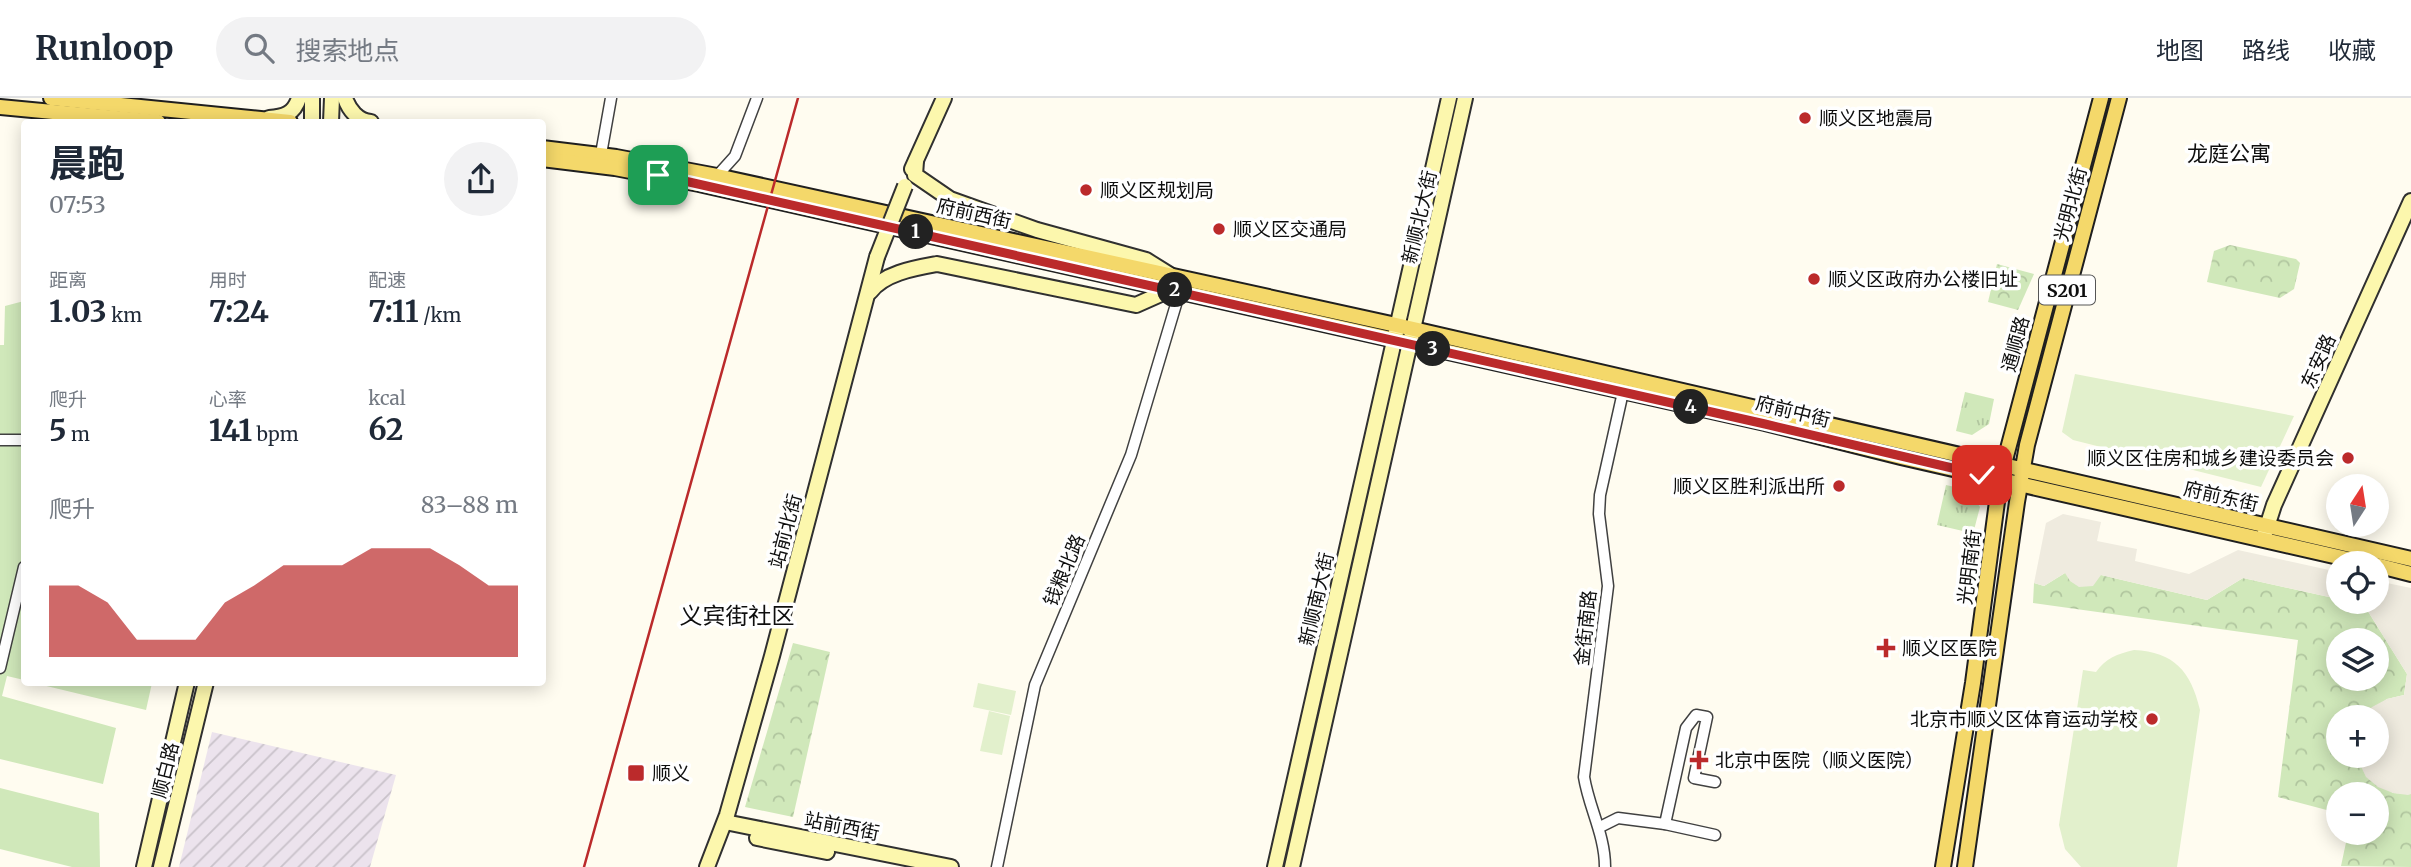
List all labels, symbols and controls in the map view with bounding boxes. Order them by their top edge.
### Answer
search box [216,17,706,80]
text: Runloop [35,28,174,69]
icon: search [240,29,278,67]
text: 搜索地点 [296,34,400,67]
text: 地图 [2156,35,2204,66]
text: 路线 [2242,35,2290,66]
text: 收藏 [2328,35,2376,66]
place label: 顺义区地震局 [1819,106,1933,130]
marker: 顺义区地震局 [1797,110,1813,126]
text: 晨跑 [49,140,125,187]
district label: 龙庭公寓 [2187,140,2271,167]
button: share [444,142,518,216]
pin [628,145,688,205]
icon: arrive [639,156,677,194]
street label: 光明北街 [2049,164,2091,244]
street label: 新顺北大街 [1397,168,1441,266]
place label: 顺义区规划局 [1100,178,1214,202]
marker: 顺义区规划局 [1078,182,1094,198]
text: 07:53 [49,190,106,219]
street label: 府前西街 [934,193,1014,233]
pin: 1 [898,214,934,250]
place label: 顺义区交通局 [1233,217,1347,241]
text: 1 [911,219,920,243]
marker: 顺义区交通局 [1211,221,1227,237]
place label: 顺义区政府办公楼旧址 [1828,267,2018,291]
text: 距离 [49,268,87,292]
text: 用时 [209,268,247,292]
text: 配速 [368,268,406,292]
marker: 顺义区政府办公楼旧址 [1806,271,1822,287]
pin: 2 [1158,272,1192,308]
road number: S201 [2039,275,2095,304]
text: 2 [1169,277,1180,301]
text: 1.03 [49,292,107,330]
text: 7:24 [209,292,269,330]
text: 7:11 [368,292,419,330]
text: km [107,303,142,327]
text: /km [419,303,461,327]
street label: 通顺路 [1996,313,2034,375]
street label: 东安路 [2295,330,2341,392]
pin: 3 [1416,331,1450,366]
text: 3 [1427,336,1438,360]
text: kcal [368,386,406,410]
text: 爬升 [49,387,87,411]
text: 心率 [209,387,247,411]
pin: 4 [1674,390,1708,424]
street label: 府前中街 [1753,390,1833,432]
text: 4 [1684,394,1697,418]
text: 62 [368,410,403,448]
text: 5 [49,411,67,449]
text: 141 [209,411,252,449]
text: m [67,422,90,446]
text: bpm [252,422,299,446]
pin [1952,445,2012,505]
place label: 顺义区住房和城乡建设委员会 [2087,446,2334,470]
marker: 顺义区住房和城乡建设委员会 [2340,450,2356,466]
icon: check [1963,456,2001,494]
place label: 顺义区胜利派出所 [1673,474,1825,498]
north arrow [2326,474,2389,537]
map controls [2326,474,2389,845]
street label: 府前东街 [2181,476,2261,516]
marker: 顺义区胜利派出所 [1831,478,1847,494]
text: 83–88 m [421,490,518,519]
street label: 站前北街 [764,491,806,571]
text: 爬升 [49,494,95,523]
street label: 光明南街 [1952,528,1986,606]
street label: 钱粮北路 [1038,530,1090,610]
street label: 新顺南大街 [1294,550,1338,648]
button: locate [2326,551,2389,614]
street label: 金街南路 [1569,589,1601,667]
district label: 义宾街社区 [680,601,795,630]
button: layers [2326,628,2389,691]
place label: 顺义区医院 [1902,636,1997,660]
marker: 顺义区医院 [1876,638,1896,658]
button: + [2326,705,2389,768]
place label: 北京市顺义区体育运动学校 [1910,707,2138,731]
marker: 北京市顺义区体育运动学校 [2144,711,2160,727]
street label: 顺白路 [146,739,184,801]
place label: 北京中医院（顺义医院） [1715,748,1924,772]
marker: 北京中医院（顺义医院） [1689,750,1709,770]
place label: 顺义 [652,761,690,785]
marker: 顺义 [626,763,646,783]
button: − [2326,782,2389,845]
street label: 站前西街 [802,807,882,845]

